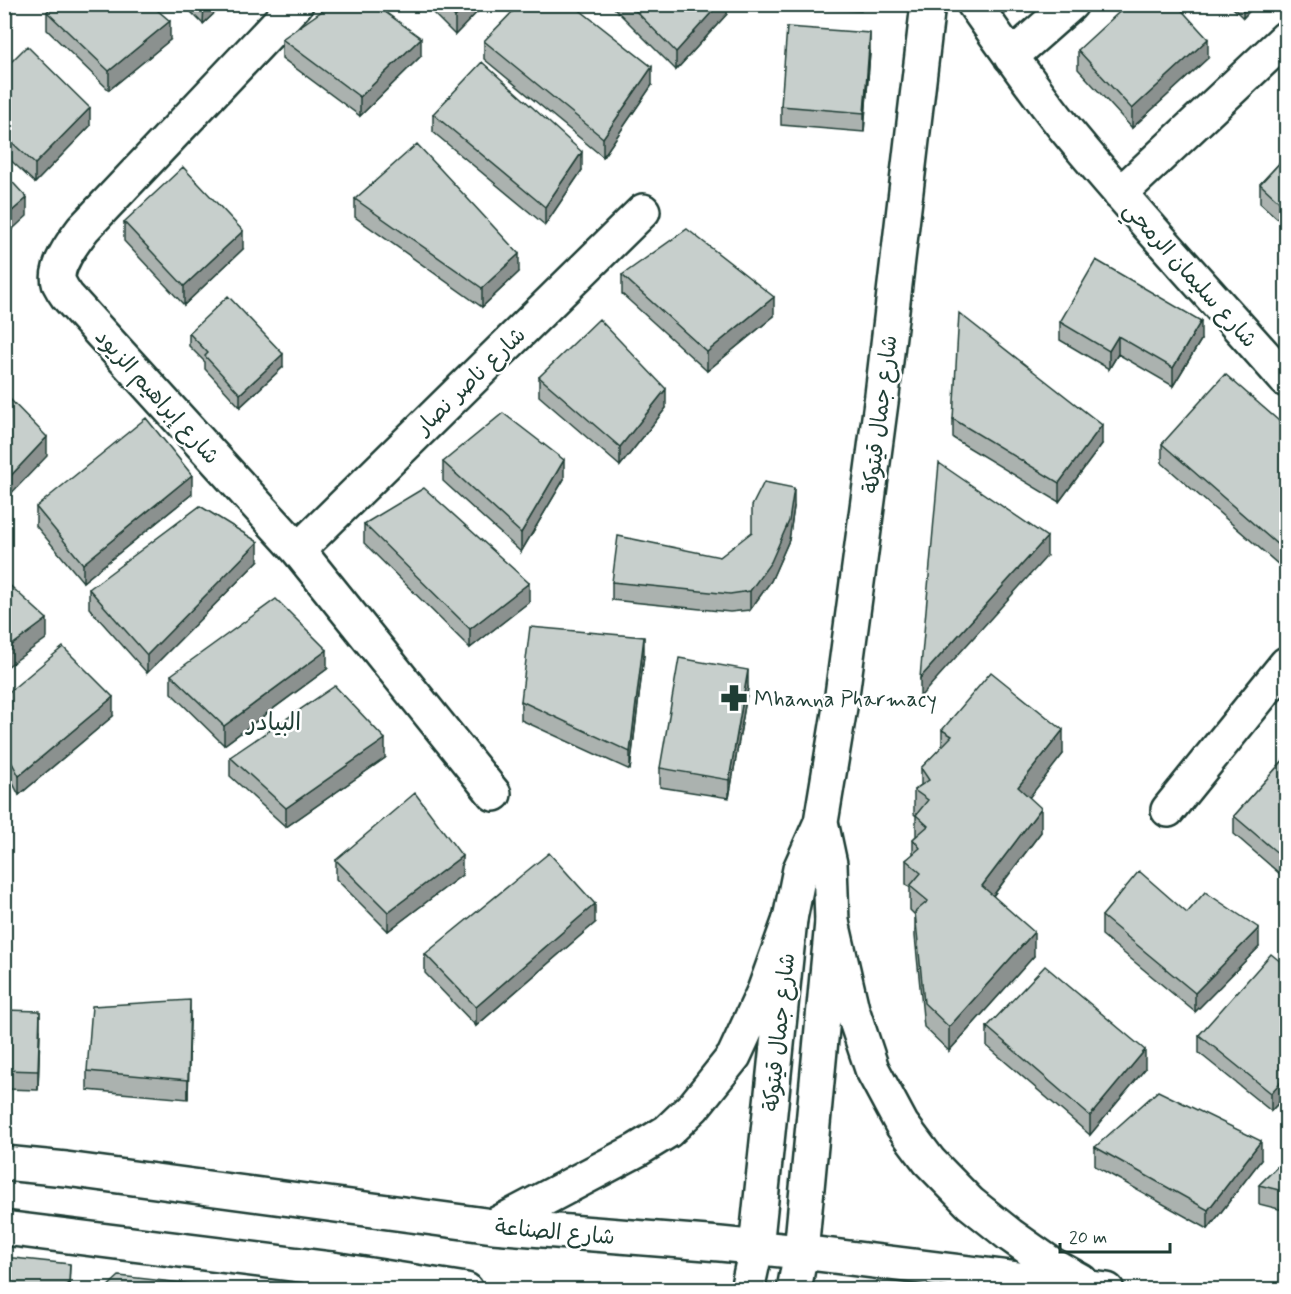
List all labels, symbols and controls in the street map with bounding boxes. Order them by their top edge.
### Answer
street label: شارع سليمان الرمحي [1114,196,1263,357]
street label: شارع ناصر نصار [409,322,532,442]
street label: شارع إبراهيم الزيود [88,324,225,472]
street label: شارع جمال قيتوكة [857,334,905,495]
pharmacy icon: Mhanna Pharmacy [719,683,749,713]
place label: Mhanna Pharmacy [754,686,937,714]
district label: البيادر [245,708,301,739]
street label: شارع جمال قيتوكة [758,952,802,1113]
street label: شارع الصناعة [494,1214,616,1252]
scale bar [1060,1216,1170,1254]
text: 20 m [1069,1226,1107,1250]

